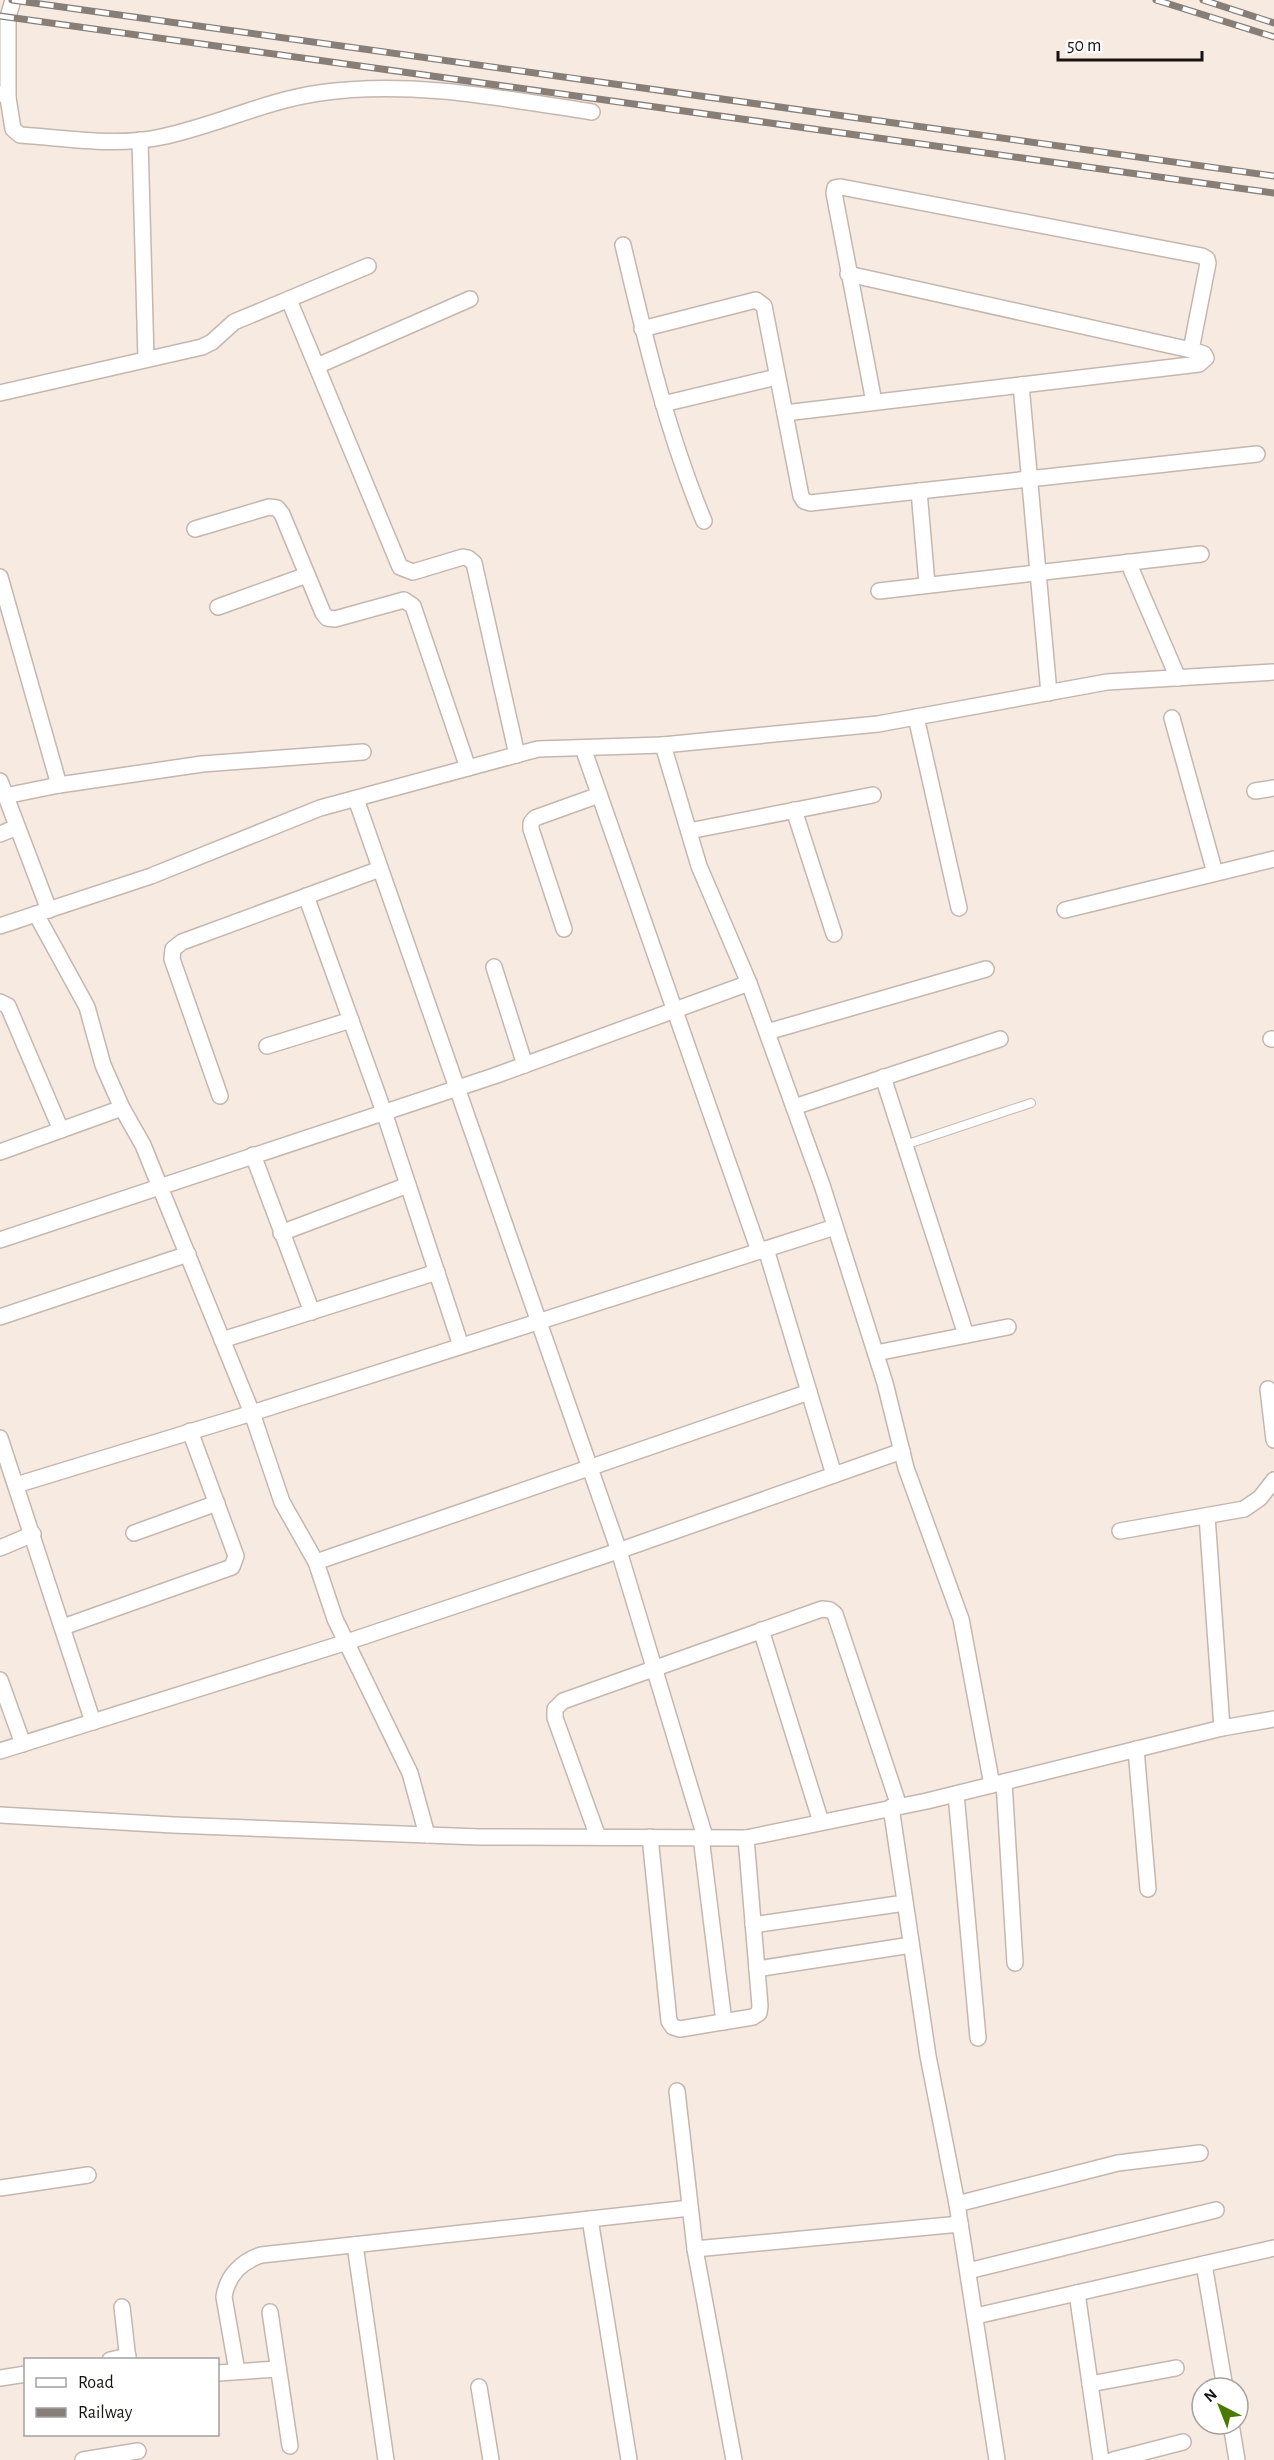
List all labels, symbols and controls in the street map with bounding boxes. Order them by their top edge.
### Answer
scale bar [1058,24,1202,62]
text: 50 m [1067,37,1101,55]
legend [24,2358,219,2436]
text: Road [78,2374,114,2392]
north arrow [1190,2376,1250,2436]
text: N [1201,2386,1220,2405]
text: Railway [78,2404,133,2422]

